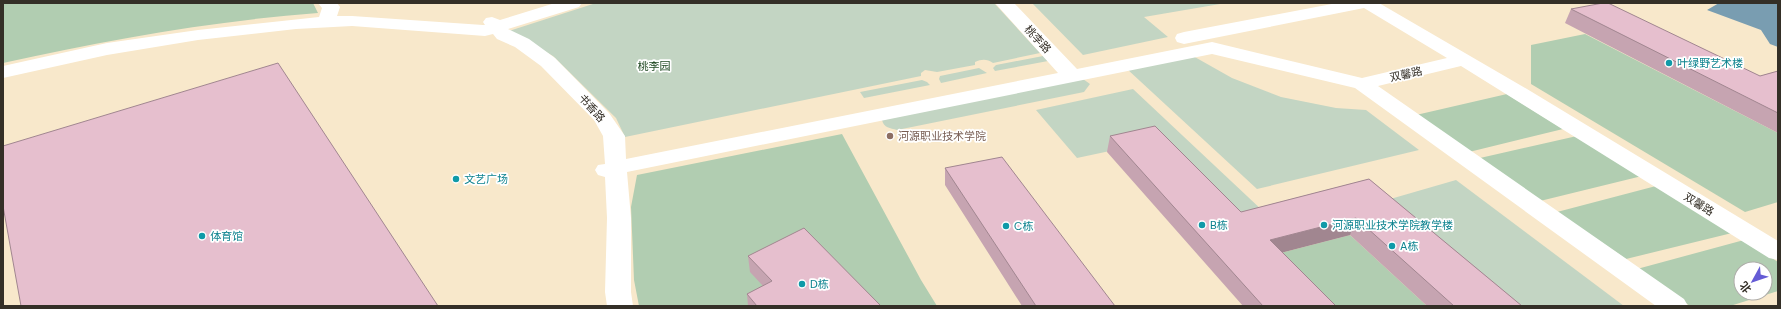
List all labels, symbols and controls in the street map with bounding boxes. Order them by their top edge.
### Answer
street label: 桃李路 [1021,21,1055,57]
place label: 叶绿野艺术楼 [1677,55,1743,71]
park label: 桃李园 [638,58,671,74]
marker: 叶绿野艺术楼 [1664,58,1674,68]
street label: 双馨路 [1388,62,1424,86]
street label: 书香路 [575,90,609,126]
place label: 河源职业技术学院 [898,128,986,144]
marker: 河源职业技术学院 [885,131,895,141]
place label: 文艺广场 [464,171,508,187]
marker: 文艺广场 [451,174,461,184]
street label: 双馨路 [1681,188,1717,220]
place label: B栋 [1210,217,1228,233]
place label: 河源职业技术学院教学楼 [1332,217,1453,233]
place label: C栋 [1014,218,1034,234]
marker: B栋 [1197,220,1207,230]
marker: 河源职业技术学院教学楼 [1319,220,1329,230]
marker: C栋 [1001,221,1011,231]
place label: 体育馆 [210,228,243,244]
marker: 体育馆 [197,231,207,241]
place label: A栋 [1400,238,1418,254]
marker: A栋 [1387,241,1397,251]
north arrow [1733,261,1773,301]
place label: D栋 [810,276,829,292]
text: 北 [1736,278,1755,297]
marker: D栋 [797,279,807,289]

